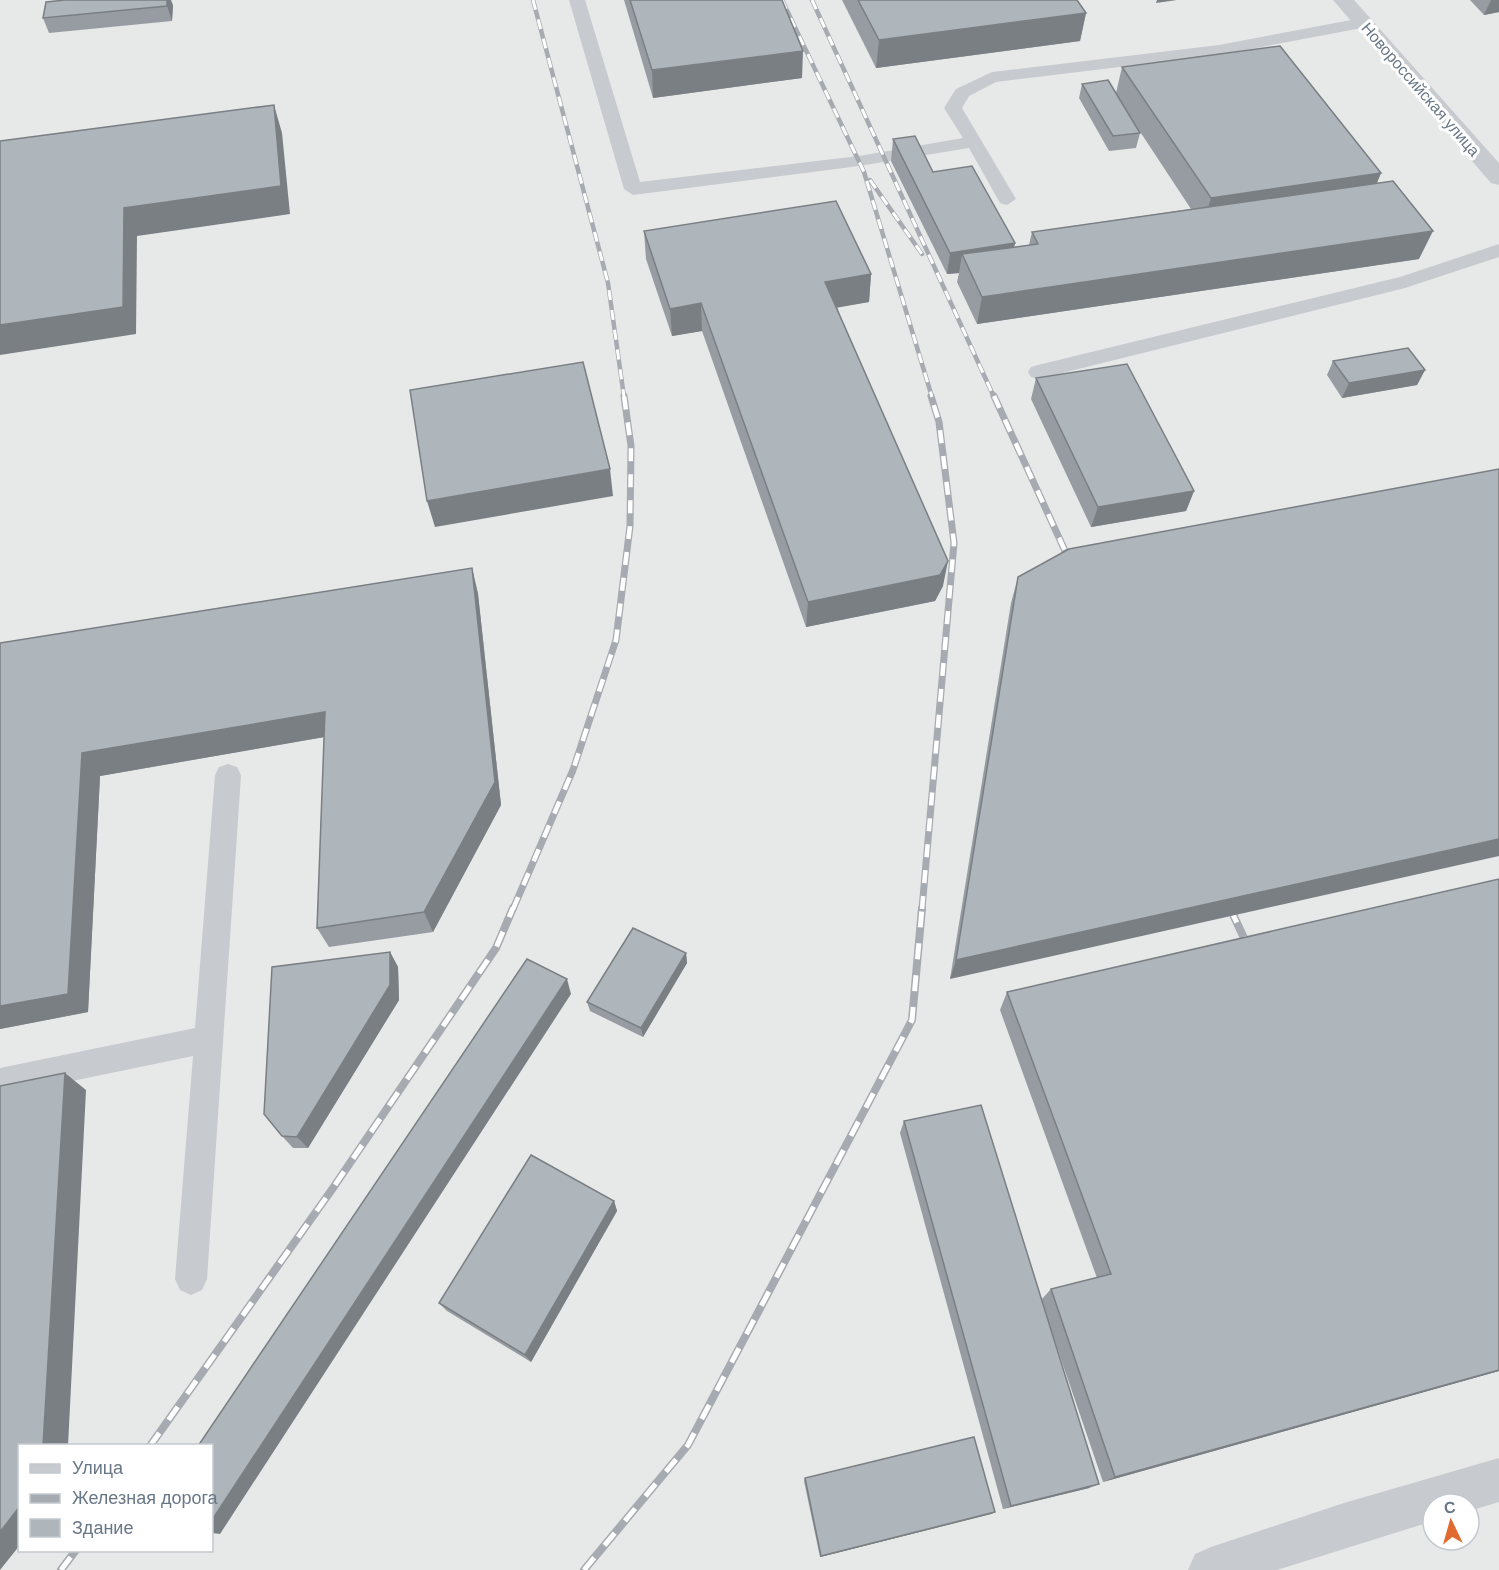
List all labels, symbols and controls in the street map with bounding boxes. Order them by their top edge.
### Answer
street label: Новороссийская улица [1358,19,1483,159]
legend [18,1444,213,1552]
text: Улица [72,1458,124,1478]
text: Железная дорога [72,1488,219,1508]
north arrow [1421,1492,1481,1552]
text: С [1443,1499,1457,1517]
text: Здание [72,1518,133,1538]

